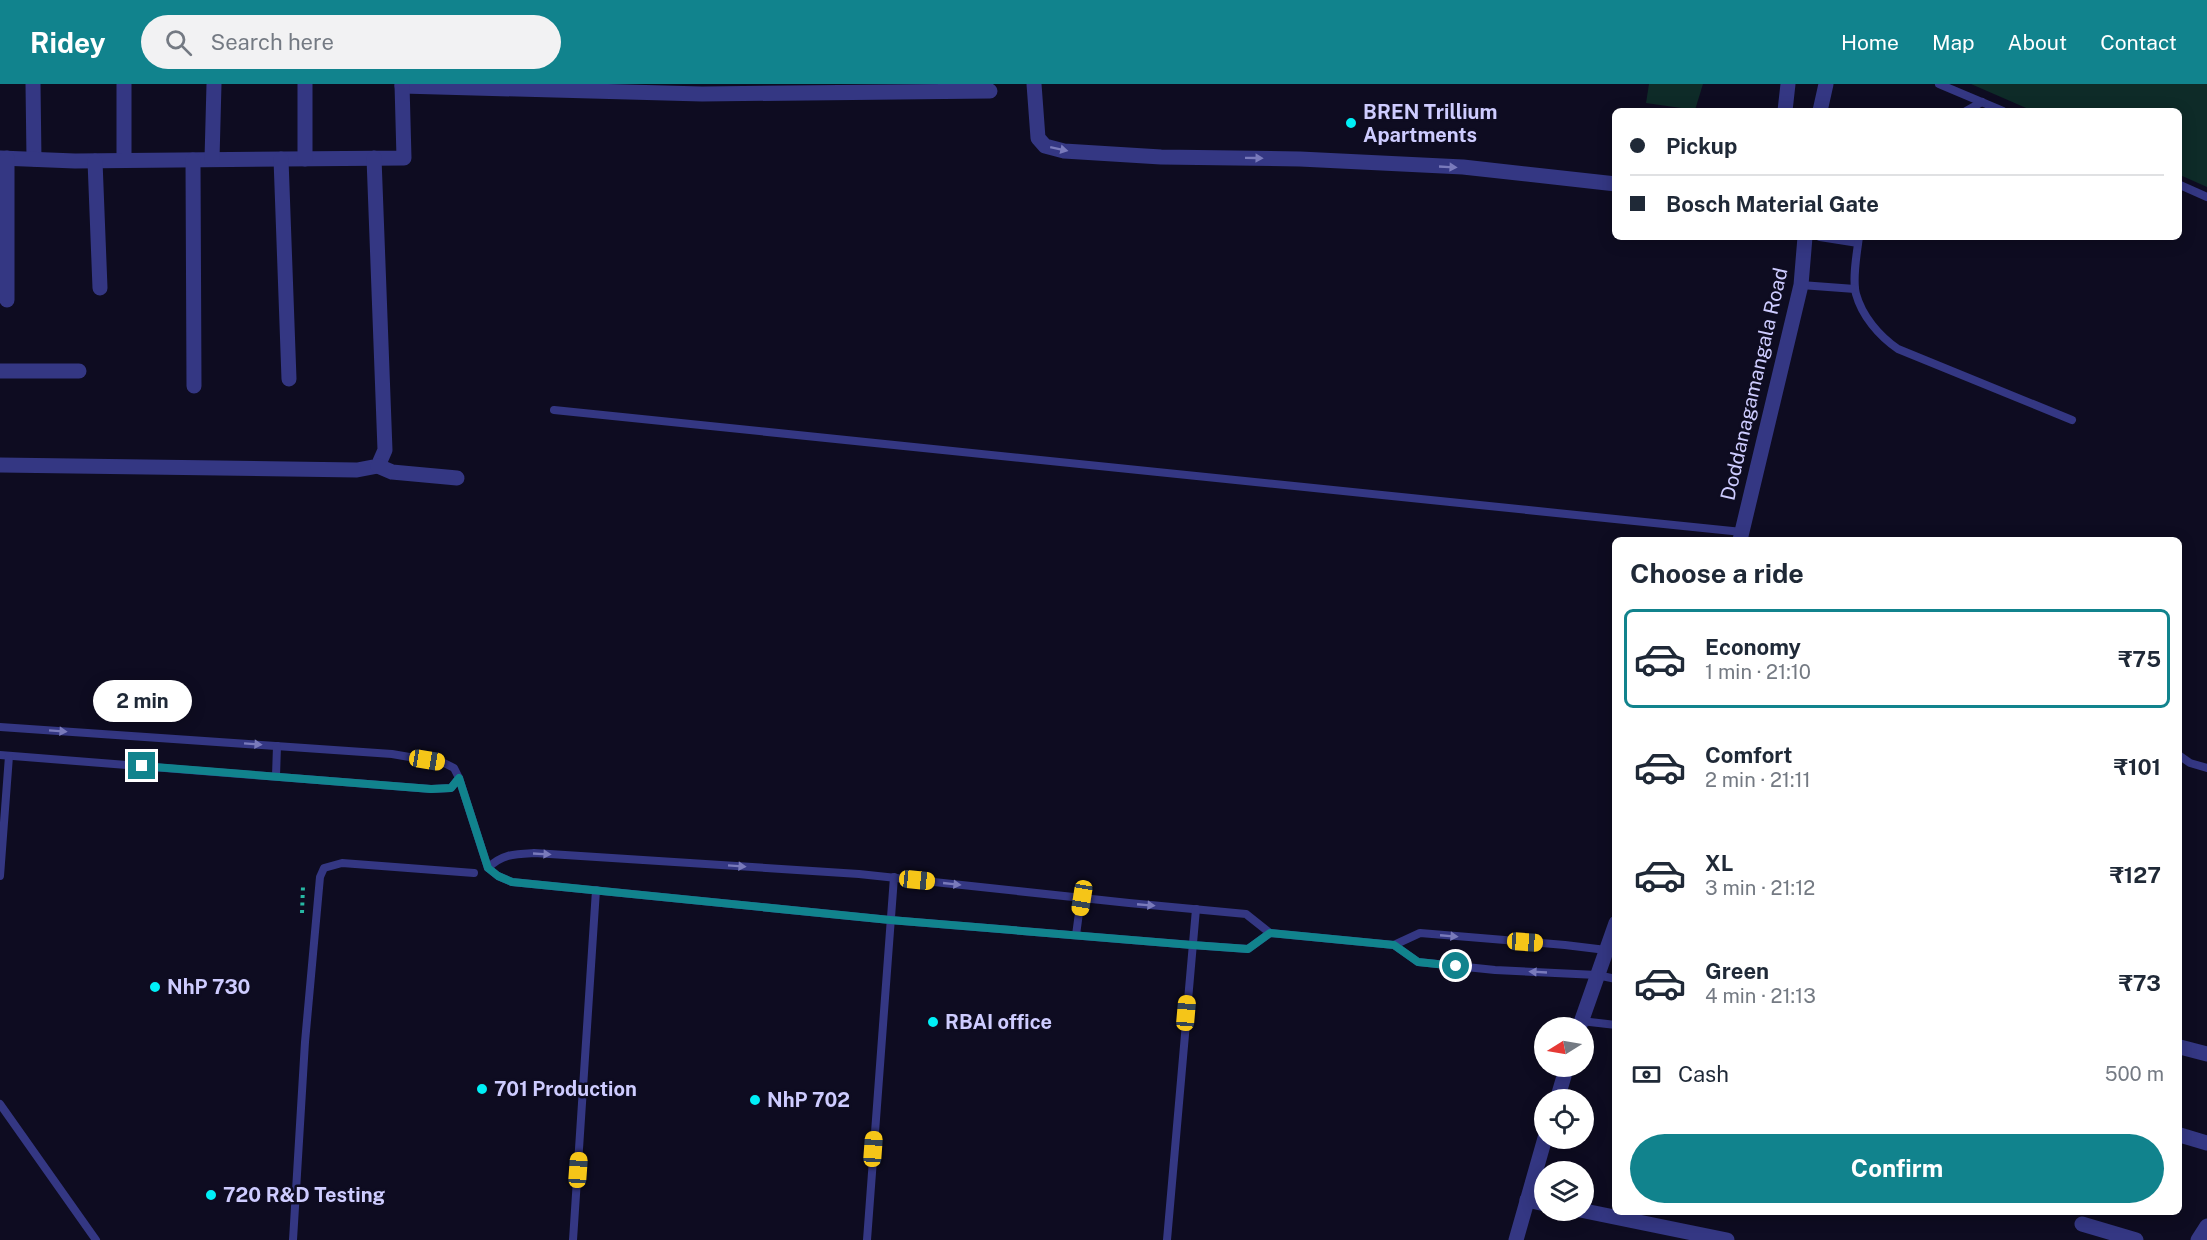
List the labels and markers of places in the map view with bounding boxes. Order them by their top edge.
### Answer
place label: BREN Trillium Apartments [1363,100,1497,147]
marker: BREN Trillium Apartments [1344,116,1358,130]
place label: NhP 730 [167,975,251,999]
marker: NhP 730 [148,980,162,994]
place label: RBAI office [945,1010,1052,1034]
marker: RBAI office [926,1015,940,1029]
place label: 701 Production [494,1077,637,1101]
marker: 701 Production [475,1082,489,1096]
place label: NhP 702 [767,1088,850,1112]
marker: NhP 702 [748,1093,762,1107]
place label: 720 R&D Testing [223,1183,386,1207]
marker: 720 R&D Testing [204,1188,218,1202]

